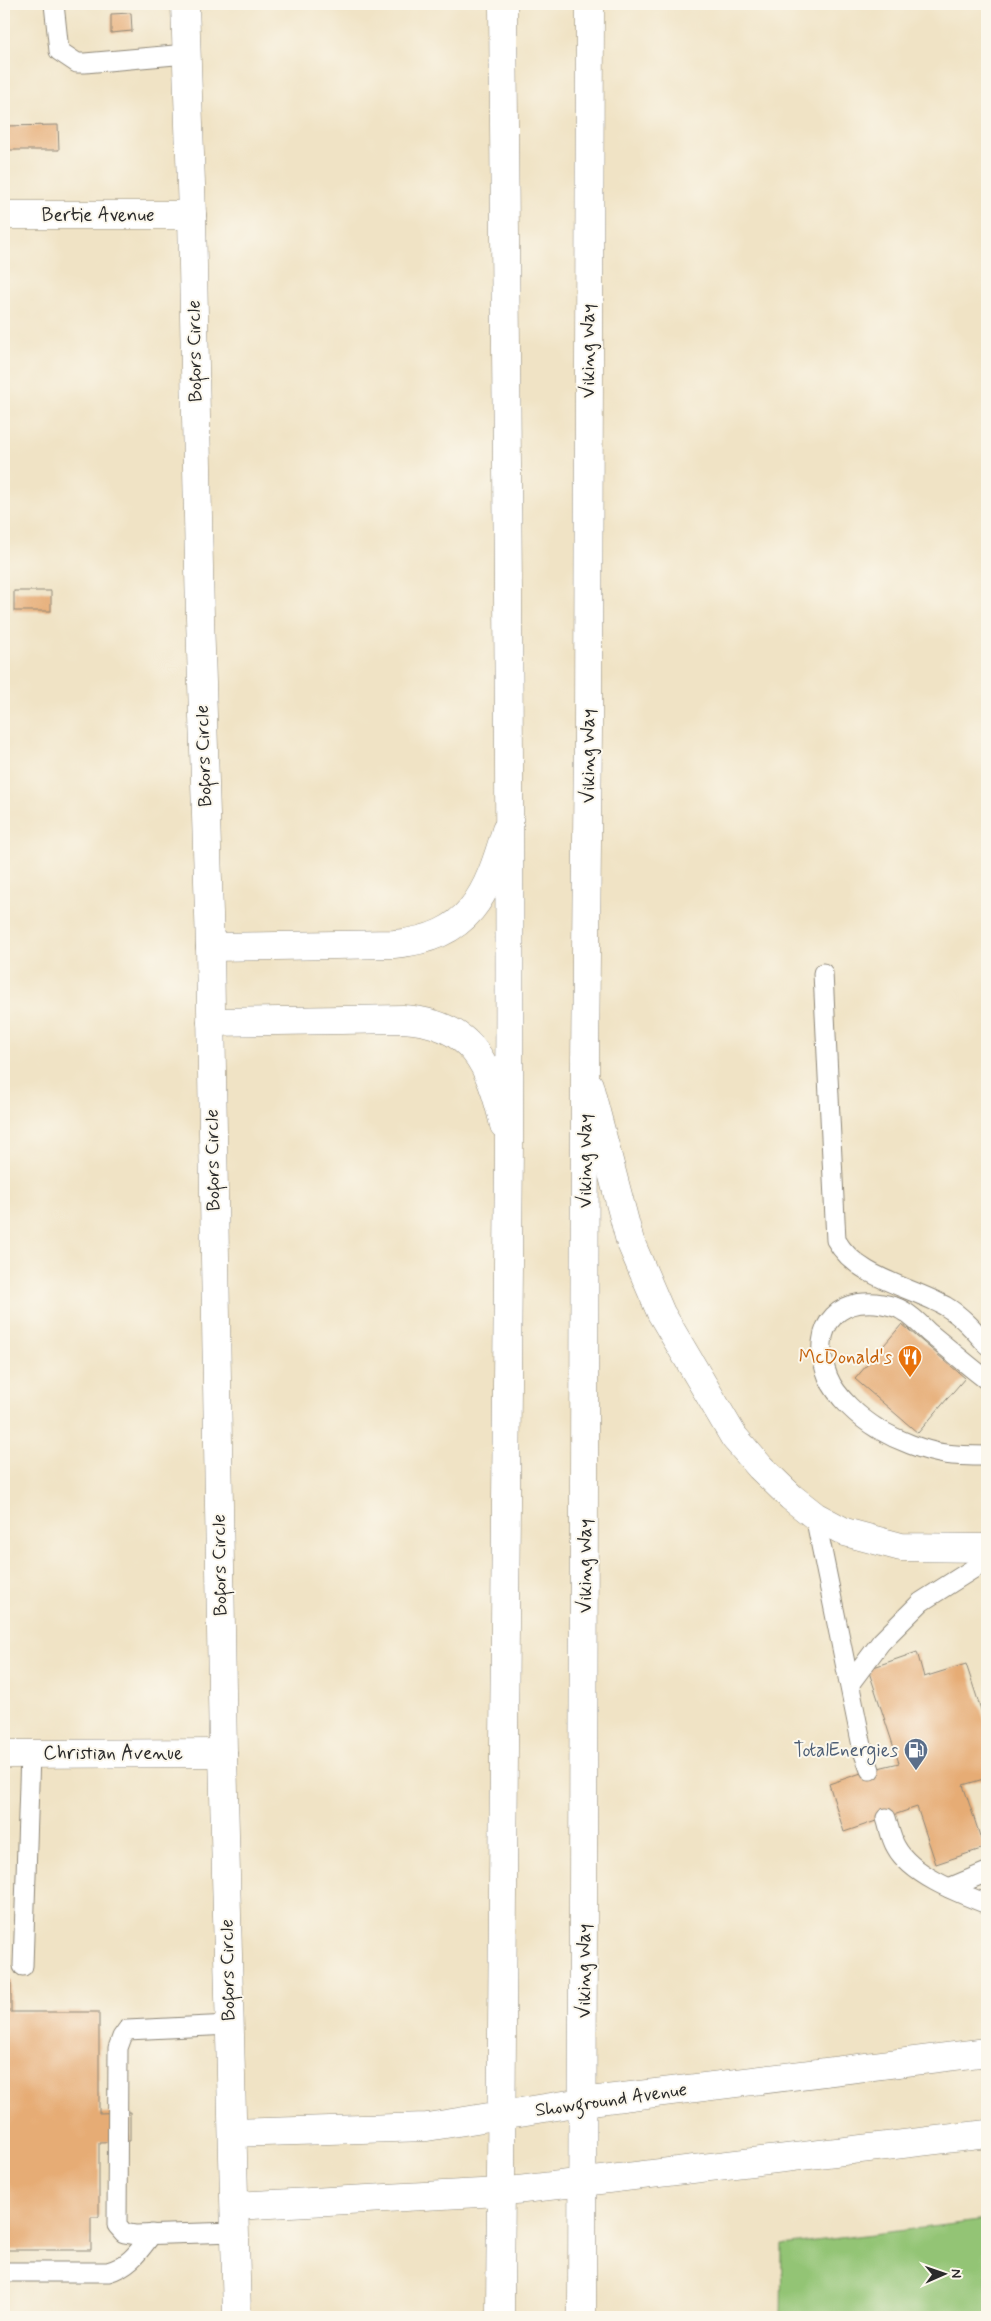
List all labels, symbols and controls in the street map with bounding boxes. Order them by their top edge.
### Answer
street label: Bertie Avenue [41,203,155,228]
street label: Bofors Circle [182,300,211,402]
street label: Viking Way [576,304,602,398]
street label: Bofors Circle [190,704,221,807]
street label: Viking Way [576,709,602,803]
street label: Bofors Circle [200,1109,229,1211]
street label: Viking Way [573,1114,599,1208]
restaurant icon: McDonald's [897,1344,923,1378]
place label: McDonald's [799,1345,893,1370]
street label: Bofors Circle [207,1514,236,1616]
street label: Viking Way [573,1519,599,1613]
fuel station icon: TotalEnergies [903,1737,929,1771]
place label: TotalEnergies [793,1738,899,1765]
street label: Christian Avenue [43,1741,183,1766]
street label: Bofors Circle [215,1919,244,2021]
street label: Viking Way [572,1924,598,2018]
street label: Showground Avenue [533,2077,689,2126]
north arrow [918,2248,968,2298]
text: N [947,2269,965,2279]

